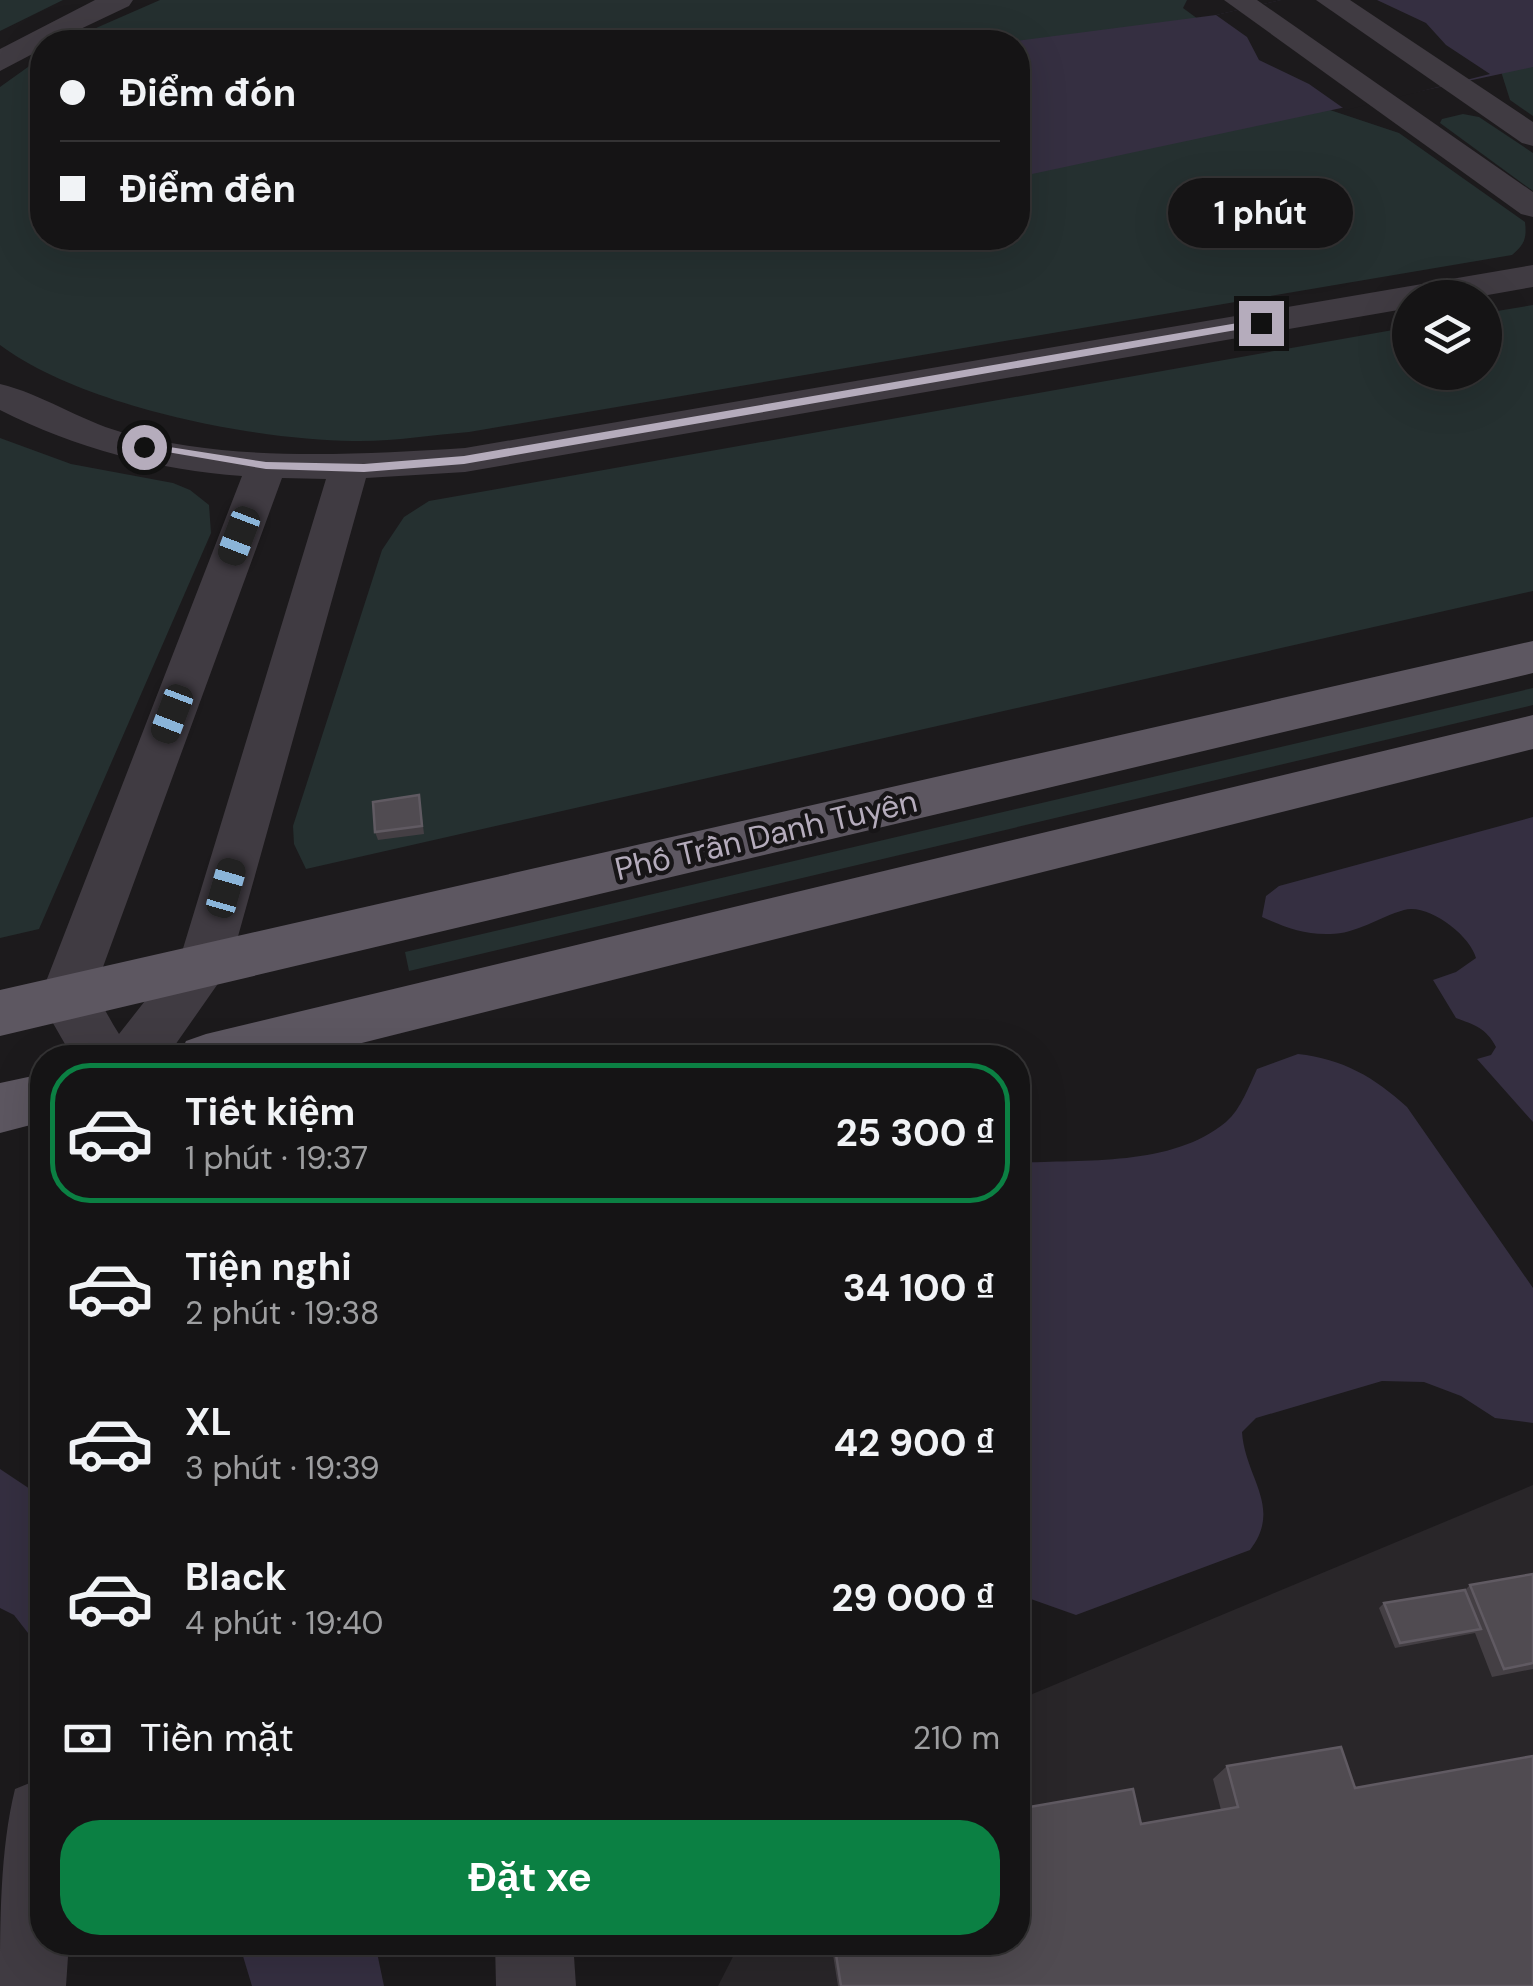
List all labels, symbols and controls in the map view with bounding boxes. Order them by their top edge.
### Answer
text: Điểm đón [120,68,296,118]
text: Điểm đến [120,164,296,214]
callout: 1 phút [1168,178,1354,248]
text: 1 phút [1214,192,1307,234]
map controls [1392,280,1502,390]
button: layers [1392,280,1502,390]
route end [1239,301,1284,346]
route start [122,425,167,470]
car [214,503,264,569]
car [147,681,197,747]
street label: Phố Trần Danh Tuyên [611,780,921,890]
car [203,855,249,921]
text: Tiết kiệm [185,1087,355,1137]
icon: car [65,1088,155,1178]
text: 25 300 ₫ [836,1108,995,1158]
text: 1 phút · 19:37 [185,1137,368,1179]
text: Tiện nghi [185,1242,352,1292]
icon: car [65,1243,155,1333]
text: 34 100 ₫ [843,1263,995,1313]
text: 2 phút · 19:38 [185,1292,380,1334]
text: XL [185,1397,232,1447]
icon: car [65,1398,155,1488]
text: 42 900 ₫ [833,1418,995,1468]
text: 3 phút · 19:39 [185,1447,380,1489]
text: Black [185,1552,287,1602]
icon: car [65,1553,155,1643]
text: 29 000 ₫ [831,1573,995,1623]
text: 4 phút · 19:40 [185,1602,383,1644]
icon: cash [60,1711,115,1766]
text: Tiền mặt [140,1713,294,1763]
text: 210 m [913,1717,1000,1759]
button: Đặt xe [60,1820,1000,1935]

